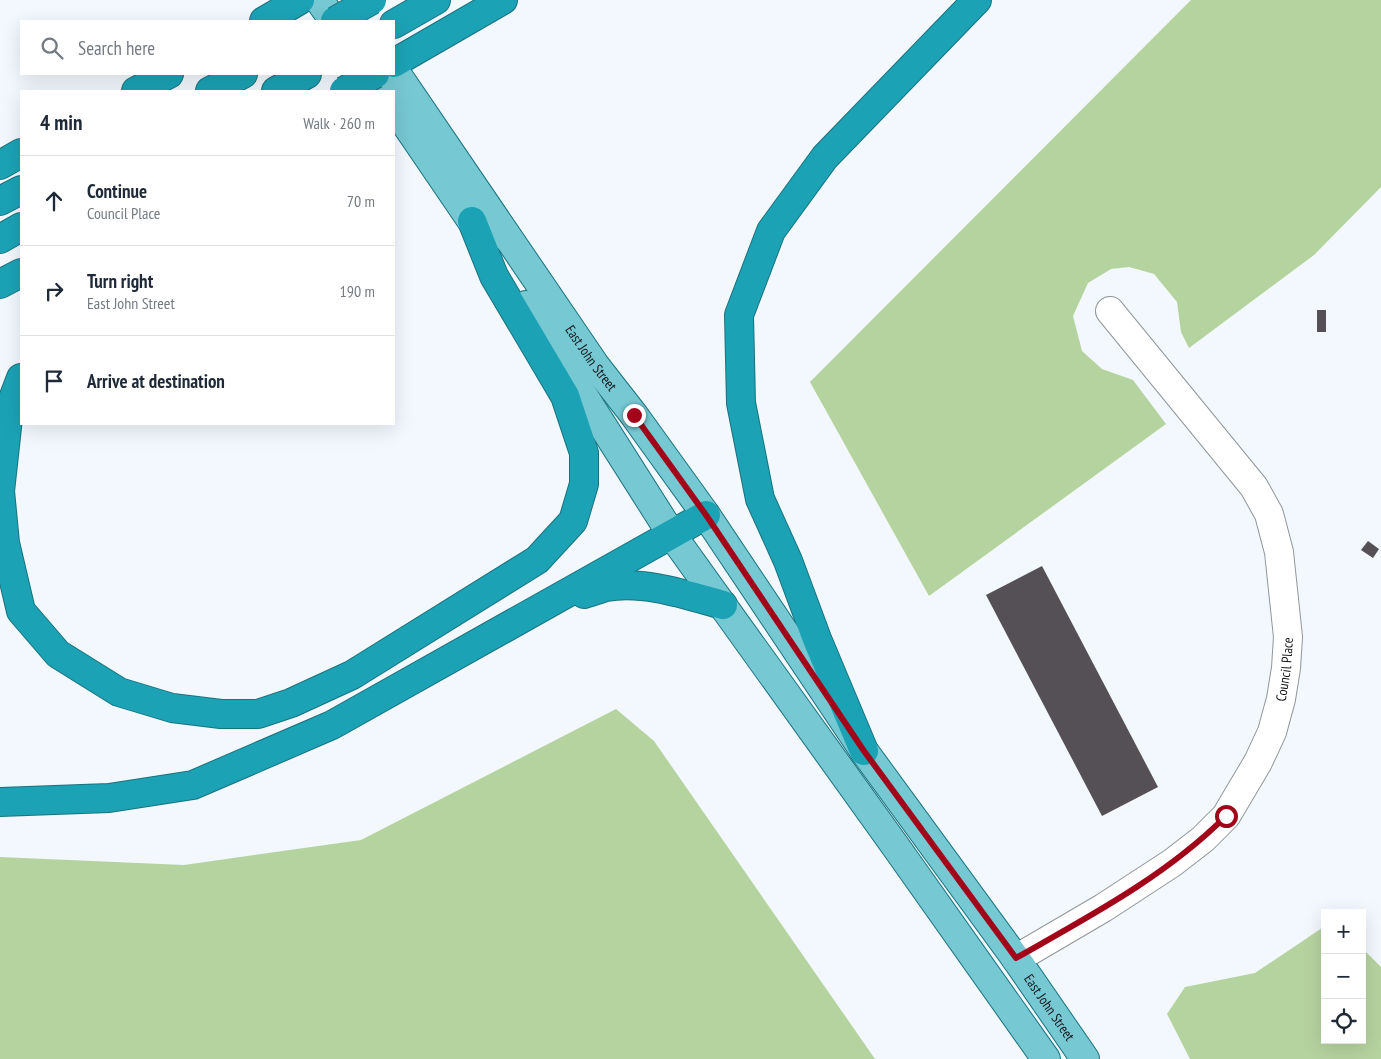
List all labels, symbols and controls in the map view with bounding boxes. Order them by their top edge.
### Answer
search box [20,20,395,75]
icon: search [38,34,66,62]
text: Search here [78,36,155,60]
text: 4 min [40,109,82,136]
text: Walk · 260 m [303,113,375,133]
text: Continue [87,179,147,203]
icon: ahead [40,187,68,215]
text: 70 m [347,191,375,211]
text: Council Place [87,203,160,223]
text: Turn right [87,269,153,293]
icon: right [40,277,68,305]
text: 190 m [340,281,375,301]
text: East John Street [87,293,175,313]
street label: East John Street [561,322,621,395]
icon: arrive [40,367,68,395]
text: Arrive at destination [87,369,225,393]
route end [623,404,646,427]
street label: Council Place [1272,637,1297,703]
route start [1215,805,1238,828]
map controls [1321,909,1366,1044]
button: + [1321,909,1366,954]
button: − [1321,954,1366,999]
street label: East John Street [1020,971,1079,1044]
button: locate [1321,999,1366,1044]

